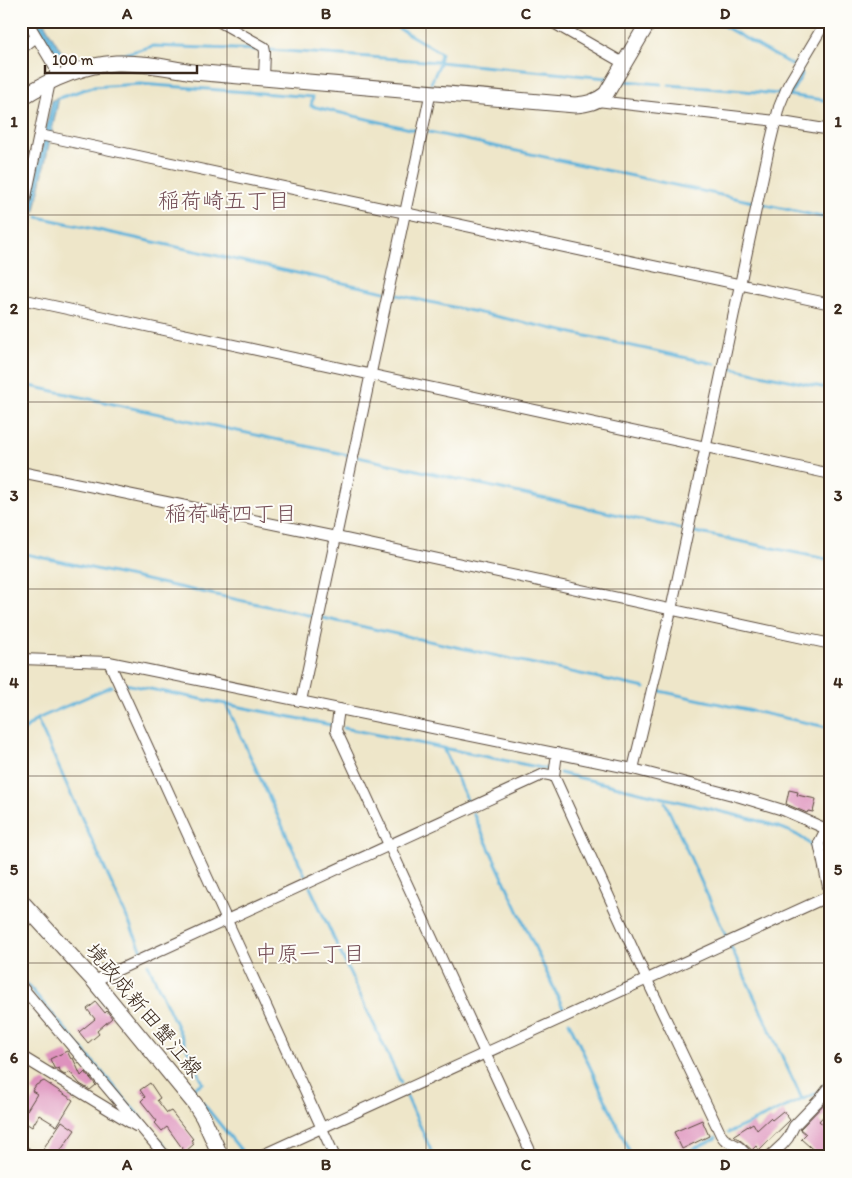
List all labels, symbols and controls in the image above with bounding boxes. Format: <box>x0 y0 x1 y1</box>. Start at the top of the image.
text: A <box>121 4 133 23</box>
text: B <box>321 4 332 23</box>
text: C <box>521 4 532 23</box>
text: D <box>720 4 731 23</box>
scale bar <box>45 42 198 74</box>
text: 100 m <box>52 51 94 69</box>
text: 1 <box>10 112 18 131</box>
text: 1 <box>834 112 842 131</box>
district label: 稲荷崎五丁目 <box>158 187 290 214</box>
text: 2 <box>10 299 19 318</box>
text: 2 <box>834 299 843 318</box>
text: 3 <box>10 486 19 505</box>
text: 3 <box>834 486 843 505</box>
district label: 稲荷崎四丁目 <box>165 500 297 527</box>
text: 4 <box>9 673 19 692</box>
text: 4 <box>833 673 843 692</box>
text: 5 <box>10 860 19 879</box>
text: 5 <box>834 860 843 879</box>
street label: 境政成新田蟹江線 <box>81 937 208 1082</box>
district label: 中原一丁目 <box>255 940 365 967</box>
text: 6 <box>10 1048 19 1067</box>
text: 6 <box>834 1048 843 1067</box>
text: A <box>121 1155 133 1174</box>
text: B <box>321 1155 332 1174</box>
text: C <box>521 1155 532 1174</box>
text: D <box>720 1155 731 1174</box>

